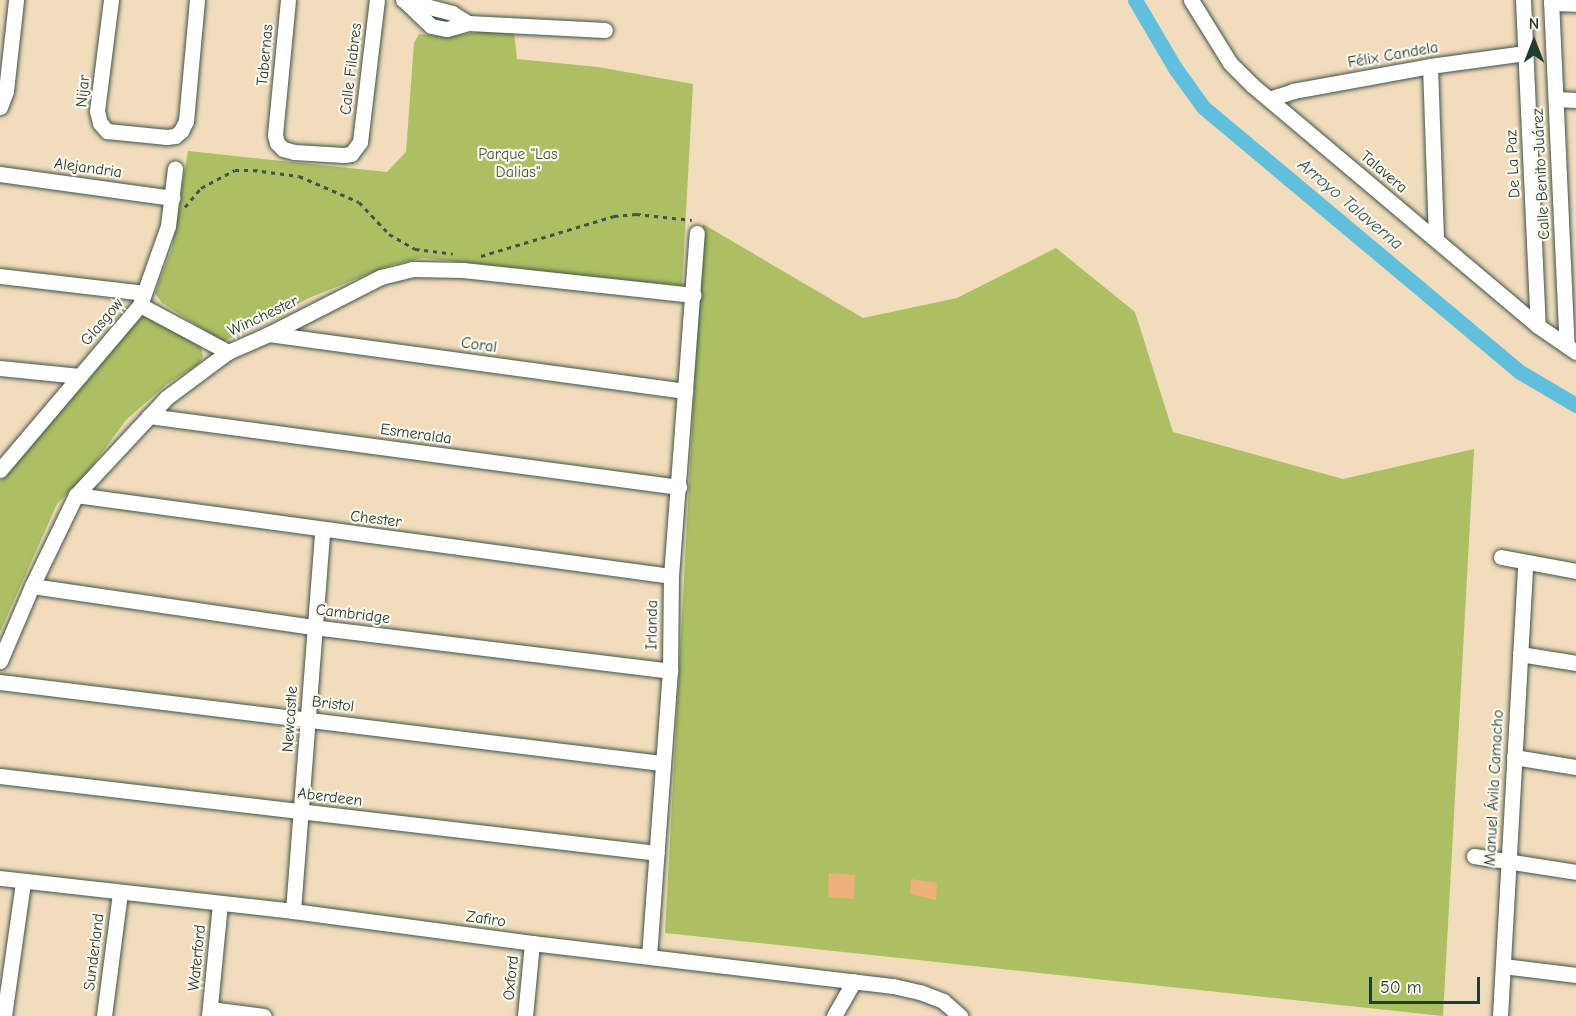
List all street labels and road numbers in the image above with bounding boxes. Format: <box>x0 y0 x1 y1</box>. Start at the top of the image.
street label: Calle Filabres <box>336 22 366 116</box>
street label: Tabernas <box>253 23 277 87</box>
street label: Félix Candela <box>1346 38 1440 72</box>
street label: Nijar <box>72 74 94 108</box>
street label: Calle Benito Juárez <box>1528 108 1554 240</box>
street label: De La Paz <box>1502 129 1524 199</box>
street label: Talavera <box>1357 147 1411 197</box>
street label: Alejandria <box>53 154 123 182</box>
street label: Winchester <box>225 291 301 341</box>
street label: Glasgow <box>77 294 127 350</box>
street label: Coral <box>460 333 498 357</box>
street label: Esmeralda <box>379 419 453 449</box>
street label: Chester <box>349 506 403 532</box>
street label: Cambridge <box>315 600 391 628</box>
street label: Irlanda <box>642 600 662 650</box>
street label: Newcastle <box>278 685 302 753</box>
street label: Bristol <box>311 692 355 716</box>
street label: Manuel Ávila Camacho <box>1480 709 1508 867</box>
street label: Aberdeen <box>297 784 363 810</box>
street label: Zafiro <box>465 907 507 931</box>
street label: Sunderland <box>80 912 108 992</box>
street label: Waterford <box>184 924 210 992</box>
street label: Oxford <box>499 955 523 1001</box>

